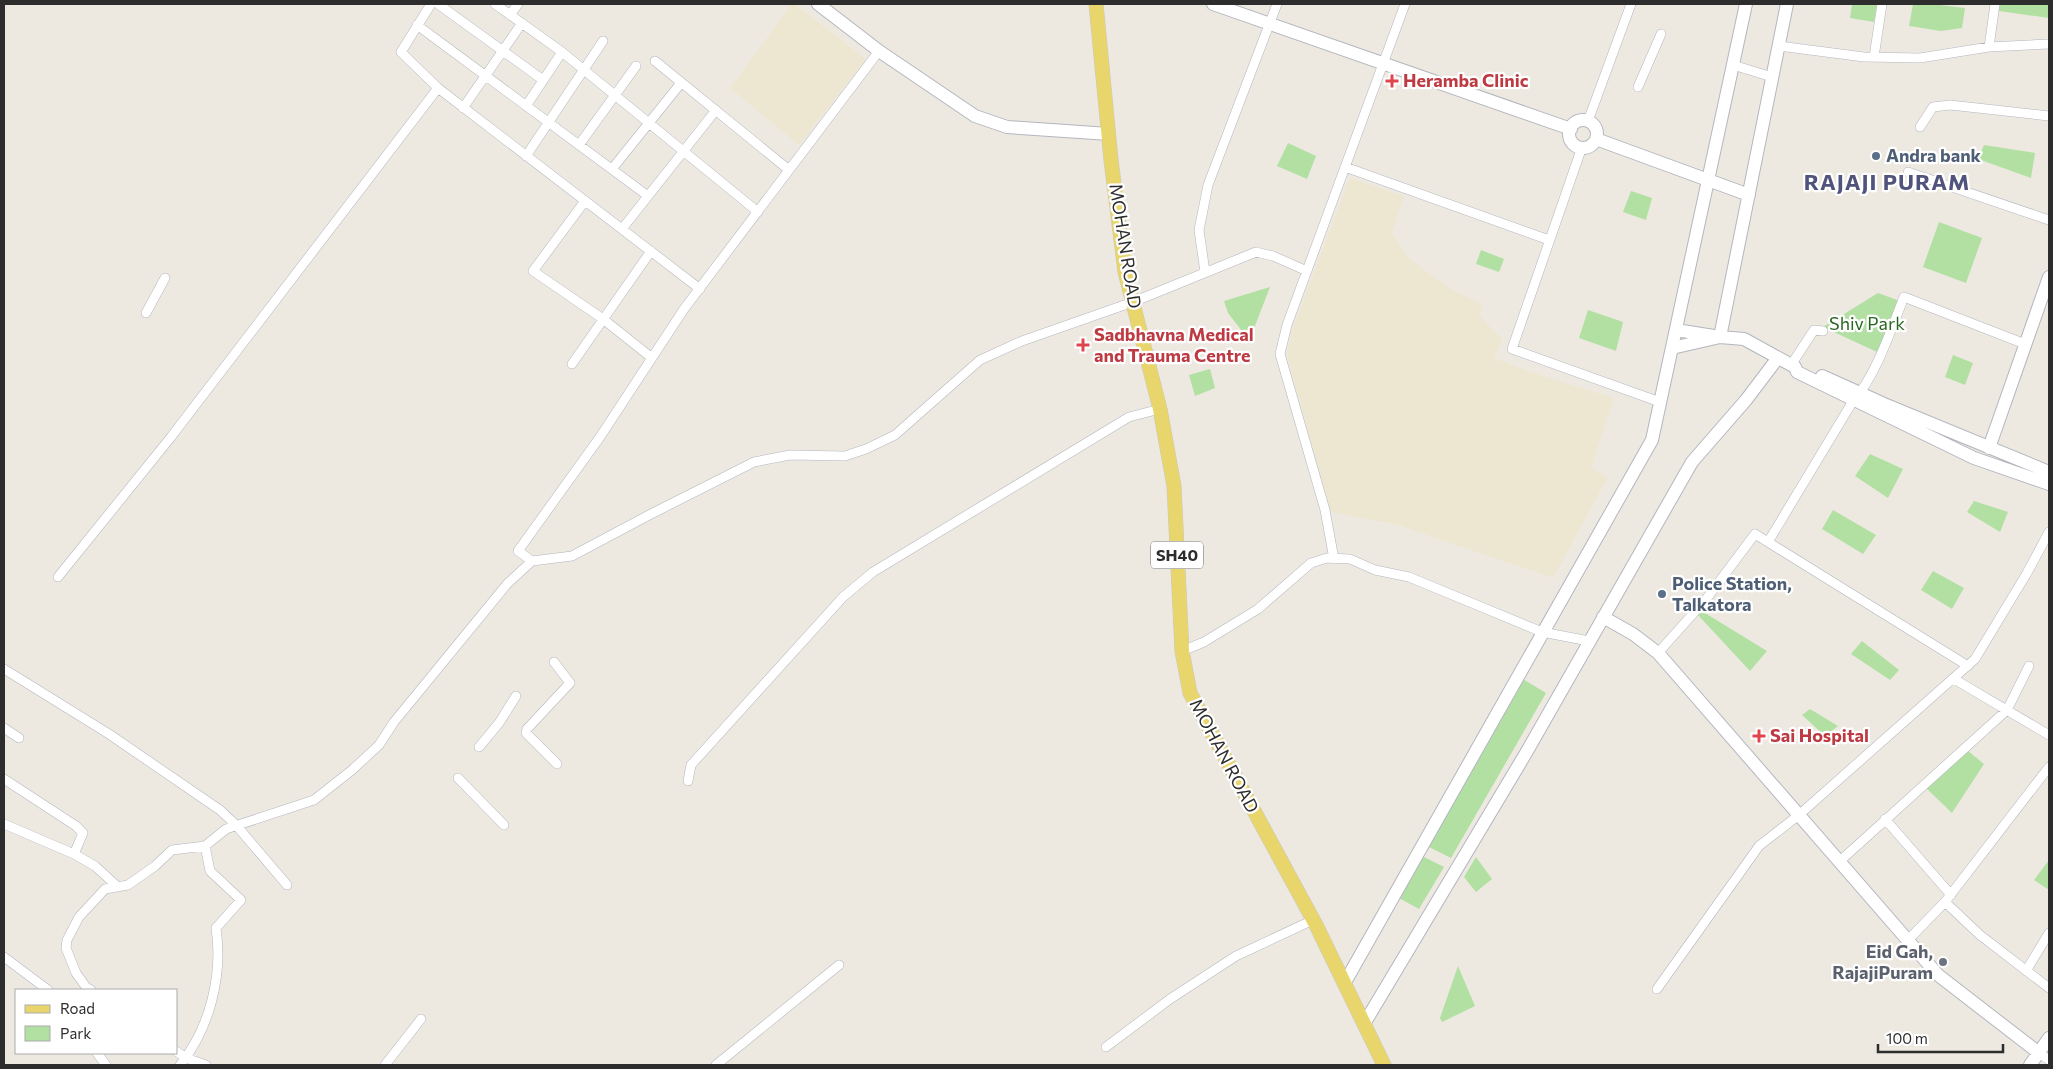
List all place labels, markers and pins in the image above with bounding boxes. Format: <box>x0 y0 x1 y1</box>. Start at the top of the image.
place label: Heramba Clinic <box>1403 69 1529 91</box>
marker: Heramba Clinic <box>1385 74 1399 88</box>
place label: Andra bank <box>1886 144 1982 166</box>
marker: Andra bank <box>1870 150 1882 162</box>
place label: Sadbhavna Medical and Trauma Centre <box>1094 323 1254 366</box>
marker: Sadbhavna Medical and Trauma Centre <box>1076 338 1090 352</box>
place label: Police Station, Talkatora <box>1672 572 1792 615</box>
marker: Police Station, Talkatora <box>1656 588 1668 600</box>
place label: Sai Hospital <box>1770 724 1869 746</box>
marker: Sai Hospital <box>1752 729 1766 743</box>
place label: Eid Gah, RajajiPuram <box>1832 940 1933 983</box>
marker: Eid Gah, RajajiPuram <box>1937 956 1949 968</box>

